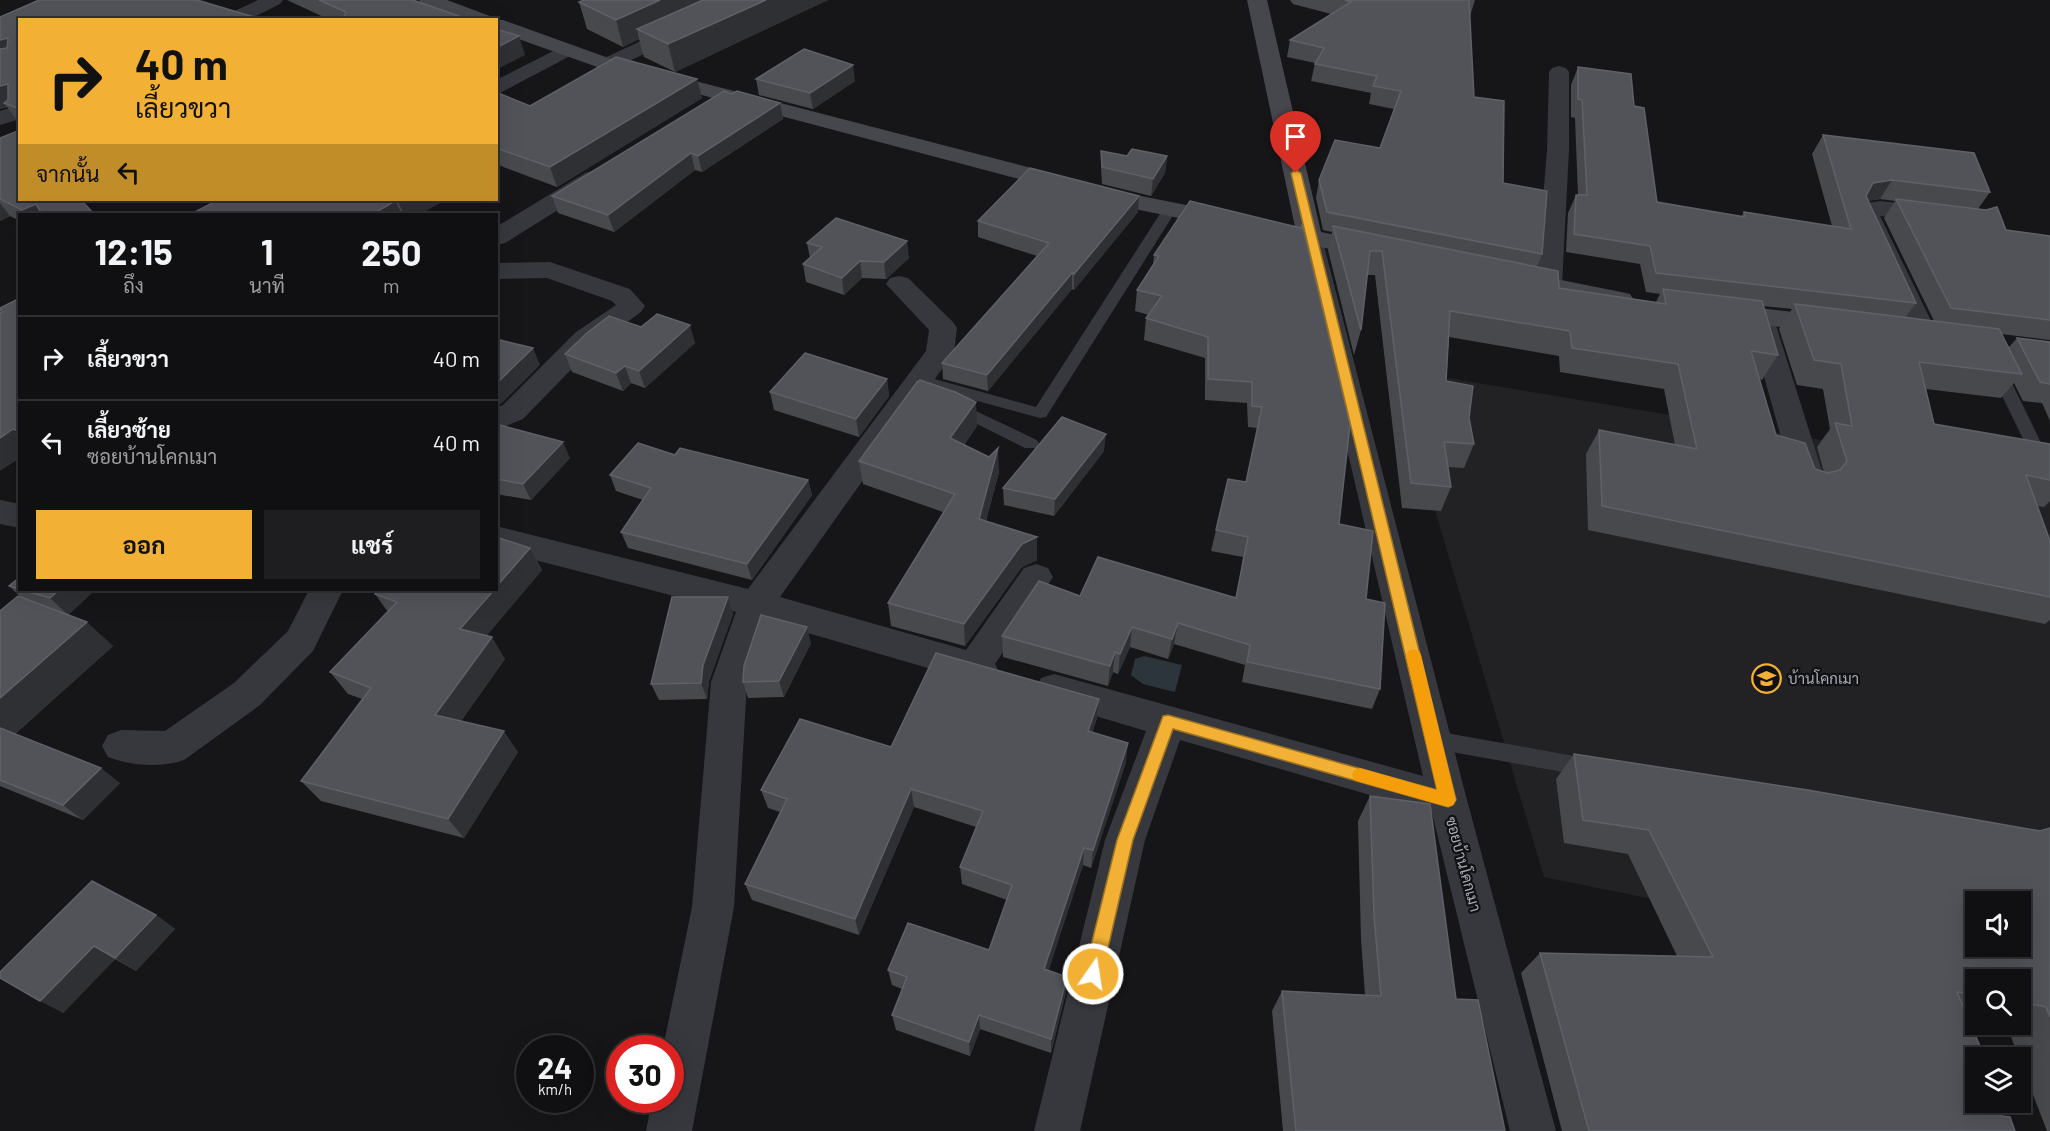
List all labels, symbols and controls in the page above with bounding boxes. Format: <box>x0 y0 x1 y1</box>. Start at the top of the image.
text: 40 m <box>135 38 228 88</box>
icon: right <box>36 42 114 120</box>
text: เลี้ยวขวา <box>135 91 231 123</box>
pin <box>1270 111 1321 173</box>
icon: arrive <box>1279 120 1312 153</box>
icon: left <box>112 156 145 189</box>
text: จากนั้น <box>36 160 100 186</box>
text: 12:15 <box>95 229 173 272</box>
text: 1 <box>261 229 273 272</box>
text: 250 <box>361 230 421 273</box>
text: ถึง <box>123 273 144 297</box>
text: นาที <box>249 273 285 297</box>
text: m <box>383 273 400 297</box>
icon: right <box>36 342 69 375</box>
text: เลี้ยวขวา <box>87 345 169 371</box>
text: 40 m <box>433 345 480 371</box>
text: เลี้ยวซ้าย <box>87 416 171 442</box>
icon: left <box>36 426 69 459</box>
text: 40 m <box>433 429 480 455</box>
text: ซอยบ้านโคกเมา <box>87 444 217 468</box>
button: ออก <box>36 510 252 579</box>
button: แชร์ <box>264 510 480 579</box>
school or university icon: บ้านโคกเมา <box>1751 662 1783 694</box>
place label: บ้านโคกเมา <box>1788 669 1859 687</box>
street label: ซอยบ้านโคกเมา <box>1443 815 1485 913</box>
map controls <box>1965 891 2031 1113</box>
button: sound <box>1965 891 2031 957</box>
position arrow <box>1061 942 1125 1006</box>
button: search <box>1965 969 2031 1035</box>
speed limit sign: 30 <box>606 1035 684 1113</box>
button: layers <box>1965 1047 2031 1113</box>
text: 24 <box>538 1049 572 1085</box>
text: km/h <box>538 1080 572 1098</box>

